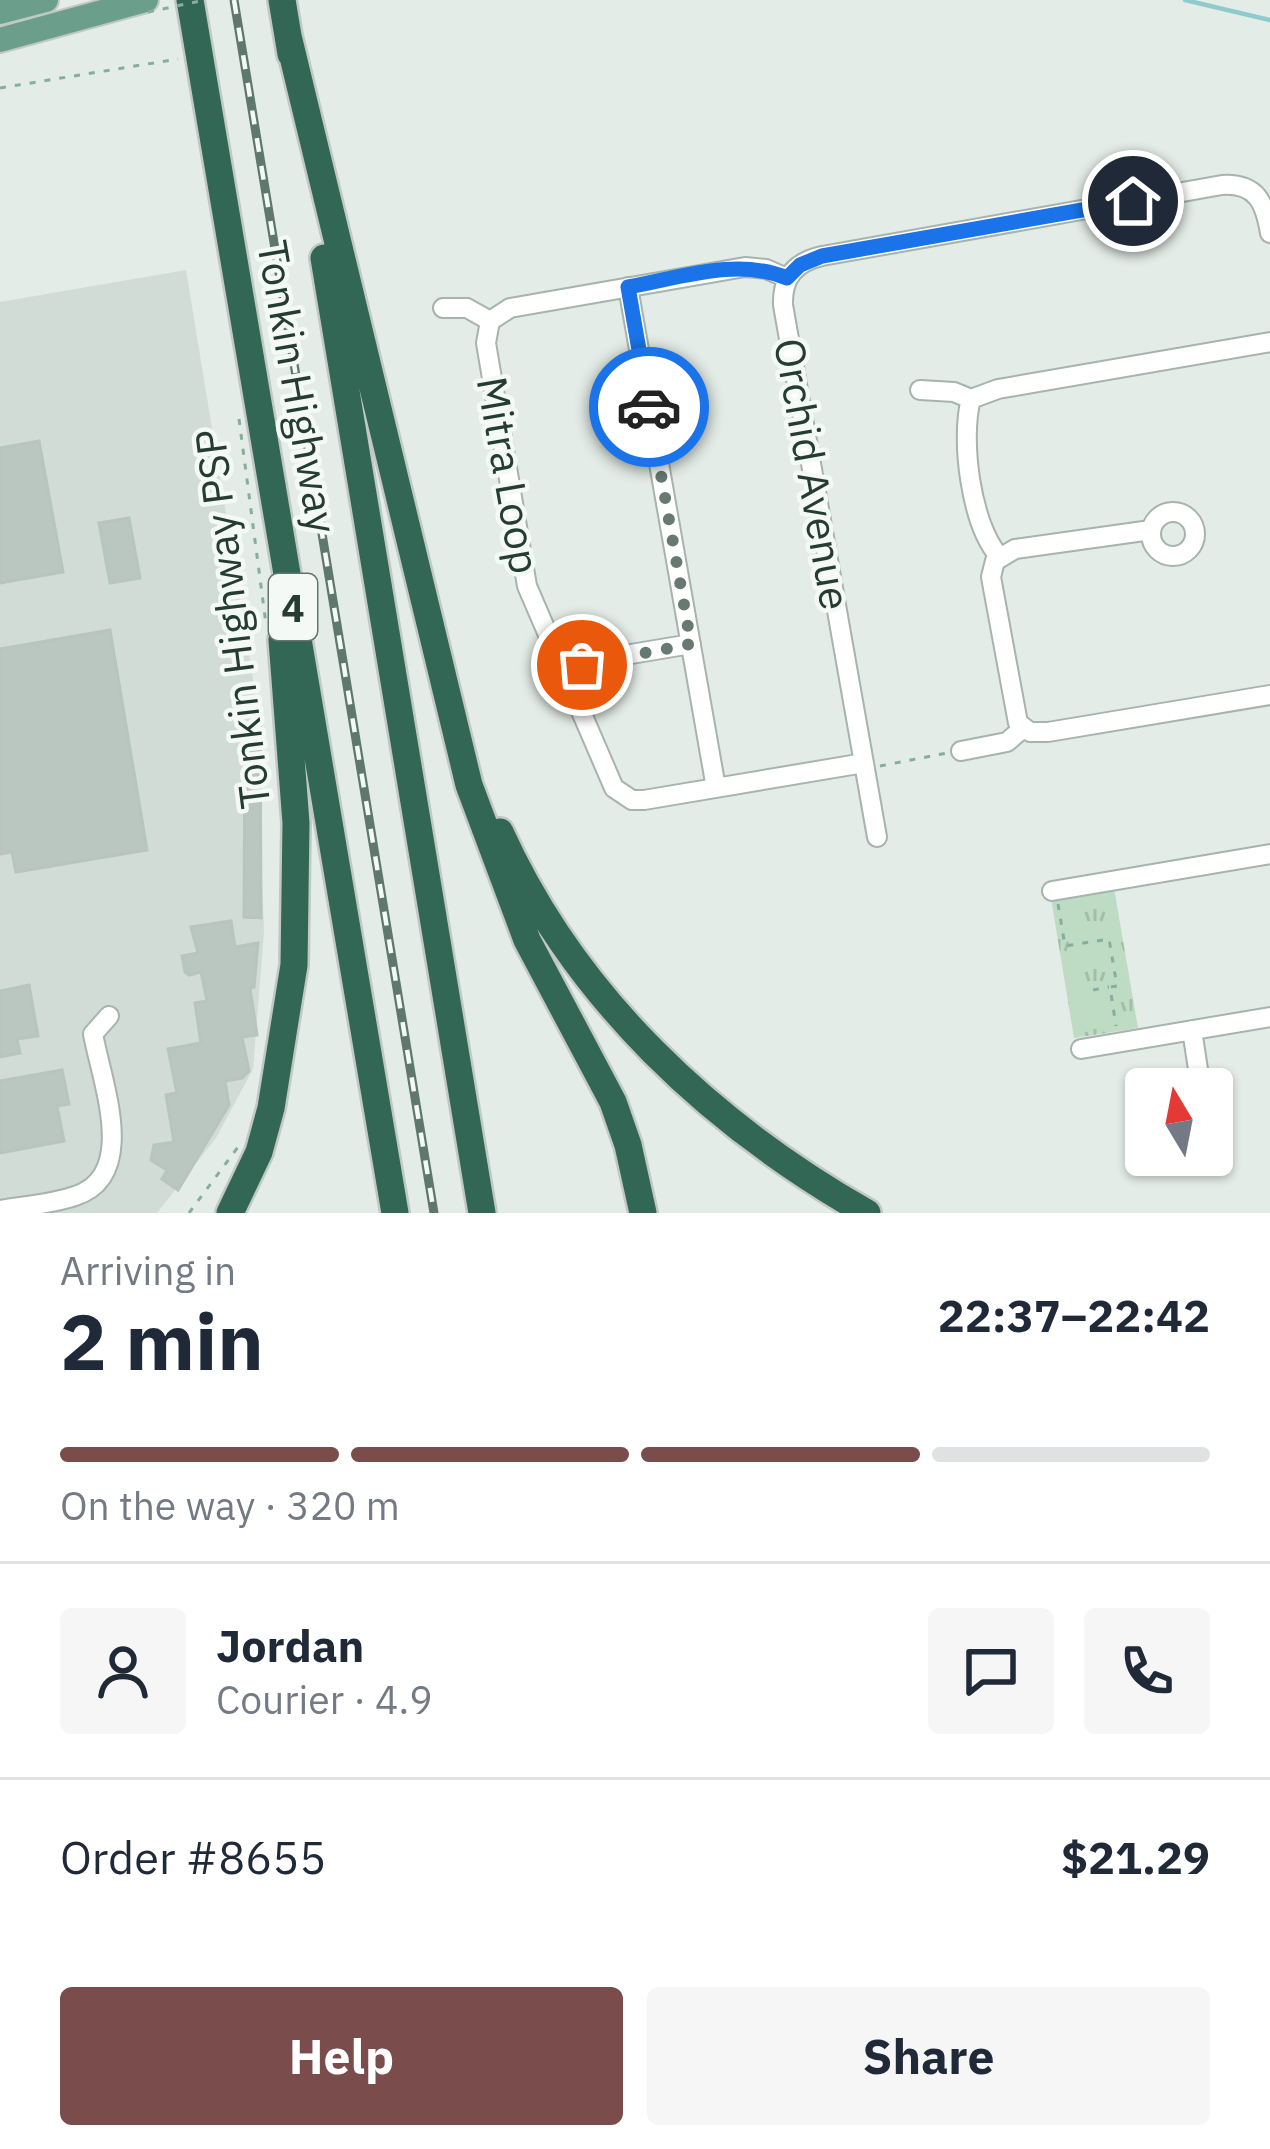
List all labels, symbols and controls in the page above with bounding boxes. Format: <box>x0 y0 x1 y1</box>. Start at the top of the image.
pin <box>1082 150 1184 252</box>
icon: home <box>1100 168 1166 234</box>
street label: Tonkin Highway <box>245 236 351 538</box>
street label: Orchid Avenue <box>762 334 864 614</box>
courier <box>589 347 709 467</box>
street label: Mitra Loop <box>465 372 553 578</box>
icon: car <box>616 374 682 440</box>
street label: Tonkin Highway PSP <box>181 426 283 812</box>
road number: 4 <box>269 574 317 640</box>
pin <box>531 614 633 716</box>
icon: bag <box>549 632 615 698</box>
north arrow <box>1125 1068 1233 1176</box>
map controls <box>1125 1068 1233 1176</box>
text: Arriving in <box>60 1245 236 1296</box>
text: 22:37–22:42 <box>938 1286 1210 1344</box>
text: 2 min <box>60 1290 264 1391</box>
text: On the way · 320 m <box>60 1480 400 1531</box>
button: person <box>60 1608 186 1734</box>
button: chat <box>928 1608 1054 1734</box>
button: phone <box>1084 1608 1210 1734</box>
text: Jordan <box>216 1616 364 1674</box>
text: Courier · 4.9 <box>216 1674 433 1725</box>
text: Order #8655 <box>60 1828 326 1886</box>
text: $21.29 <box>1061 1828 1210 1886</box>
button: Help <box>60 1987 623 2125</box>
button: Share <box>647 1987 1210 2125</box>

